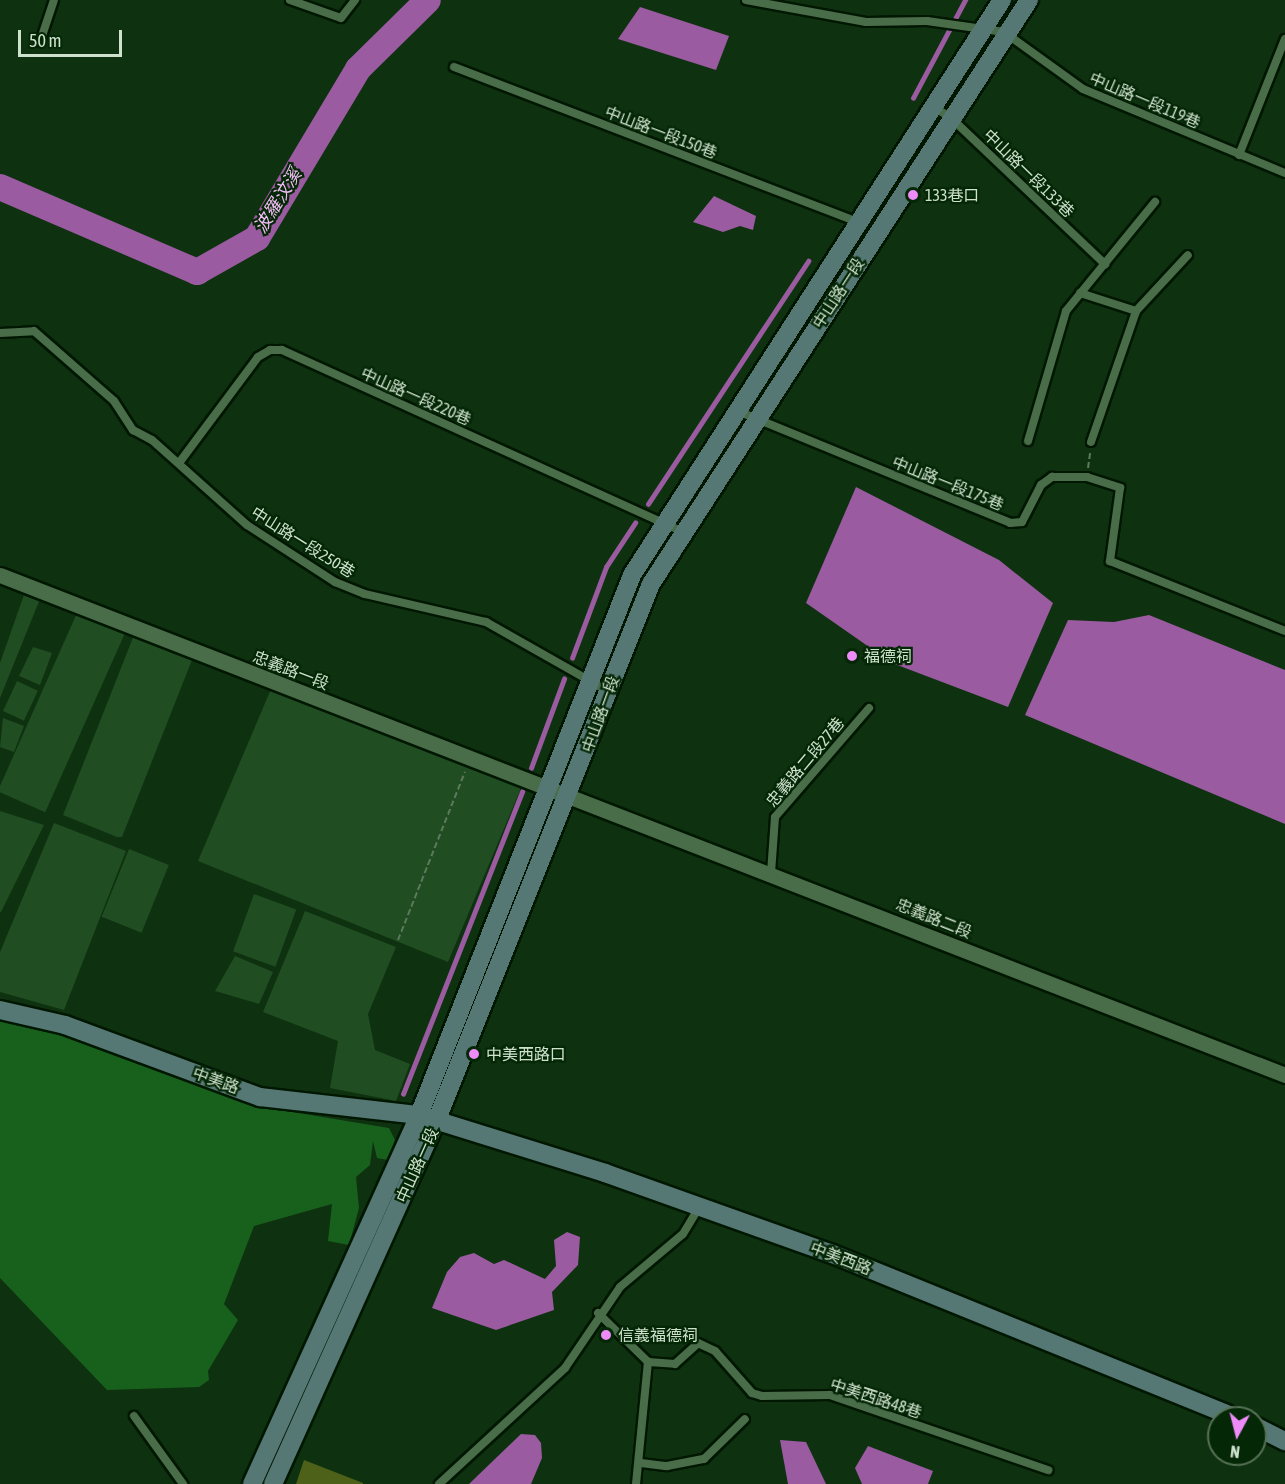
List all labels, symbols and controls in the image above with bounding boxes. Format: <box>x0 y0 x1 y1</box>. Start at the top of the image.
scale bar <box>21 18 124 56</box>
text: 50 m <box>29 30 61 51</box>
street label: 中山路一段119巷 <box>1087 68 1203 132</box>
street label: 中山路一段150巷 <box>602 102 720 162</box>
street label: 中山路一段133巷 <box>980 125 1078 221</box>
water label: 波羅汶溪 <box>250 165 306 237</box>
place label: 133巷口 <box>925 185 980 205</box>
marker: 133巷口 <box>906 188 920 202</box>
street label: 中山路一段 <box>808 254 868 332</box>
street label: 中山路一段220巷 <box>358 363 474 429</box>
street label: 中山路一段175巷 <box>889 452 1007 514</box>
street label: 中山路一段250巷 <box>248 502 358 582</box>
place label: 福德祠 <box>864 646 912 666</box>
street label: 忠義路一段 <box>250 647 332 693</box>
marker: 福德祠 <box>845 649 859 663</box>
street label: 中山路一段 <box>577 673 623 755</box>
street label: 忠義路二段27巷 <box>762 713 848 811</box>
street label: 忠義路二段 <box>893 894 975 942</box>
place label: 中美西路口 <box>486 1044 566 1064</box>
marker: 中美西路口 <box>467 1047 481 1061</box>
street label: 中美路 <box>190 1063 242 1097</box>
street label: 中山路一段 <box>392 1125 442 1205</box>
street label: 中美西路 <box>808 1238 874 1278</box>
place label: 信義福德祠 <box>618 1325 698 1345</box>
marker: 信義福德祠 <box>599 1328 613 1342</box>
street label: 中美西路48巷 <box>828 1374 924 1422</box>
north arrow <box>1207 1406 1267 1466</box>
text: N <box>1229 1442 1241 1461</box>

